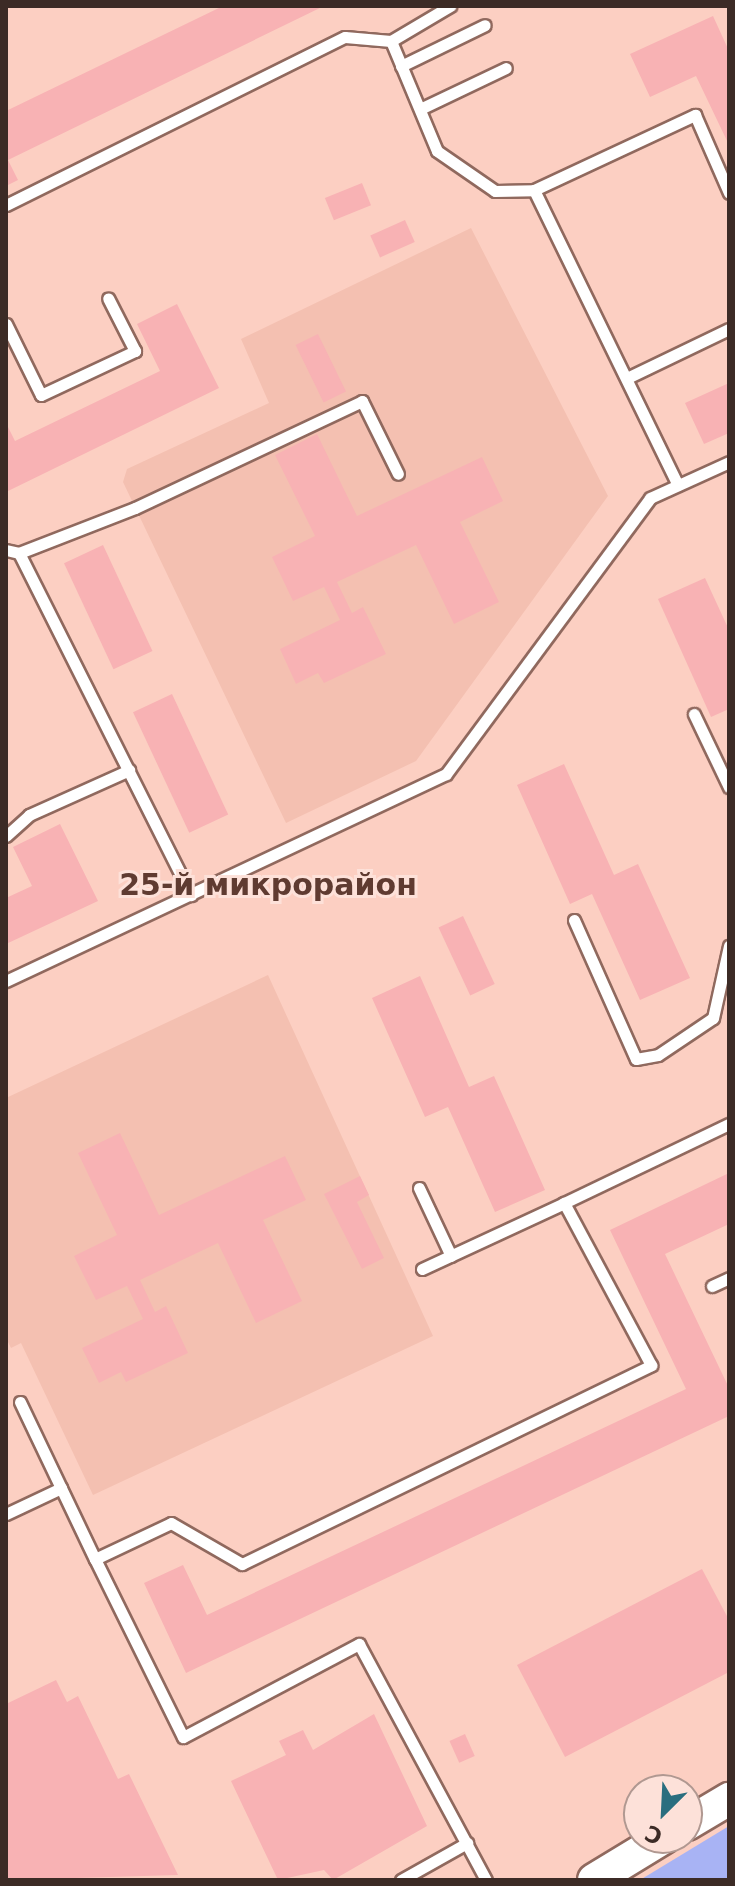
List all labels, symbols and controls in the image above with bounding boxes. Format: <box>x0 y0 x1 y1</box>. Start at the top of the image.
district label: 25-й микрорайон <box>119 867 417 903</box>
north arrow <box>623 1774 703 1854</box>
text: С <box>641 1820 666 1849</box>

